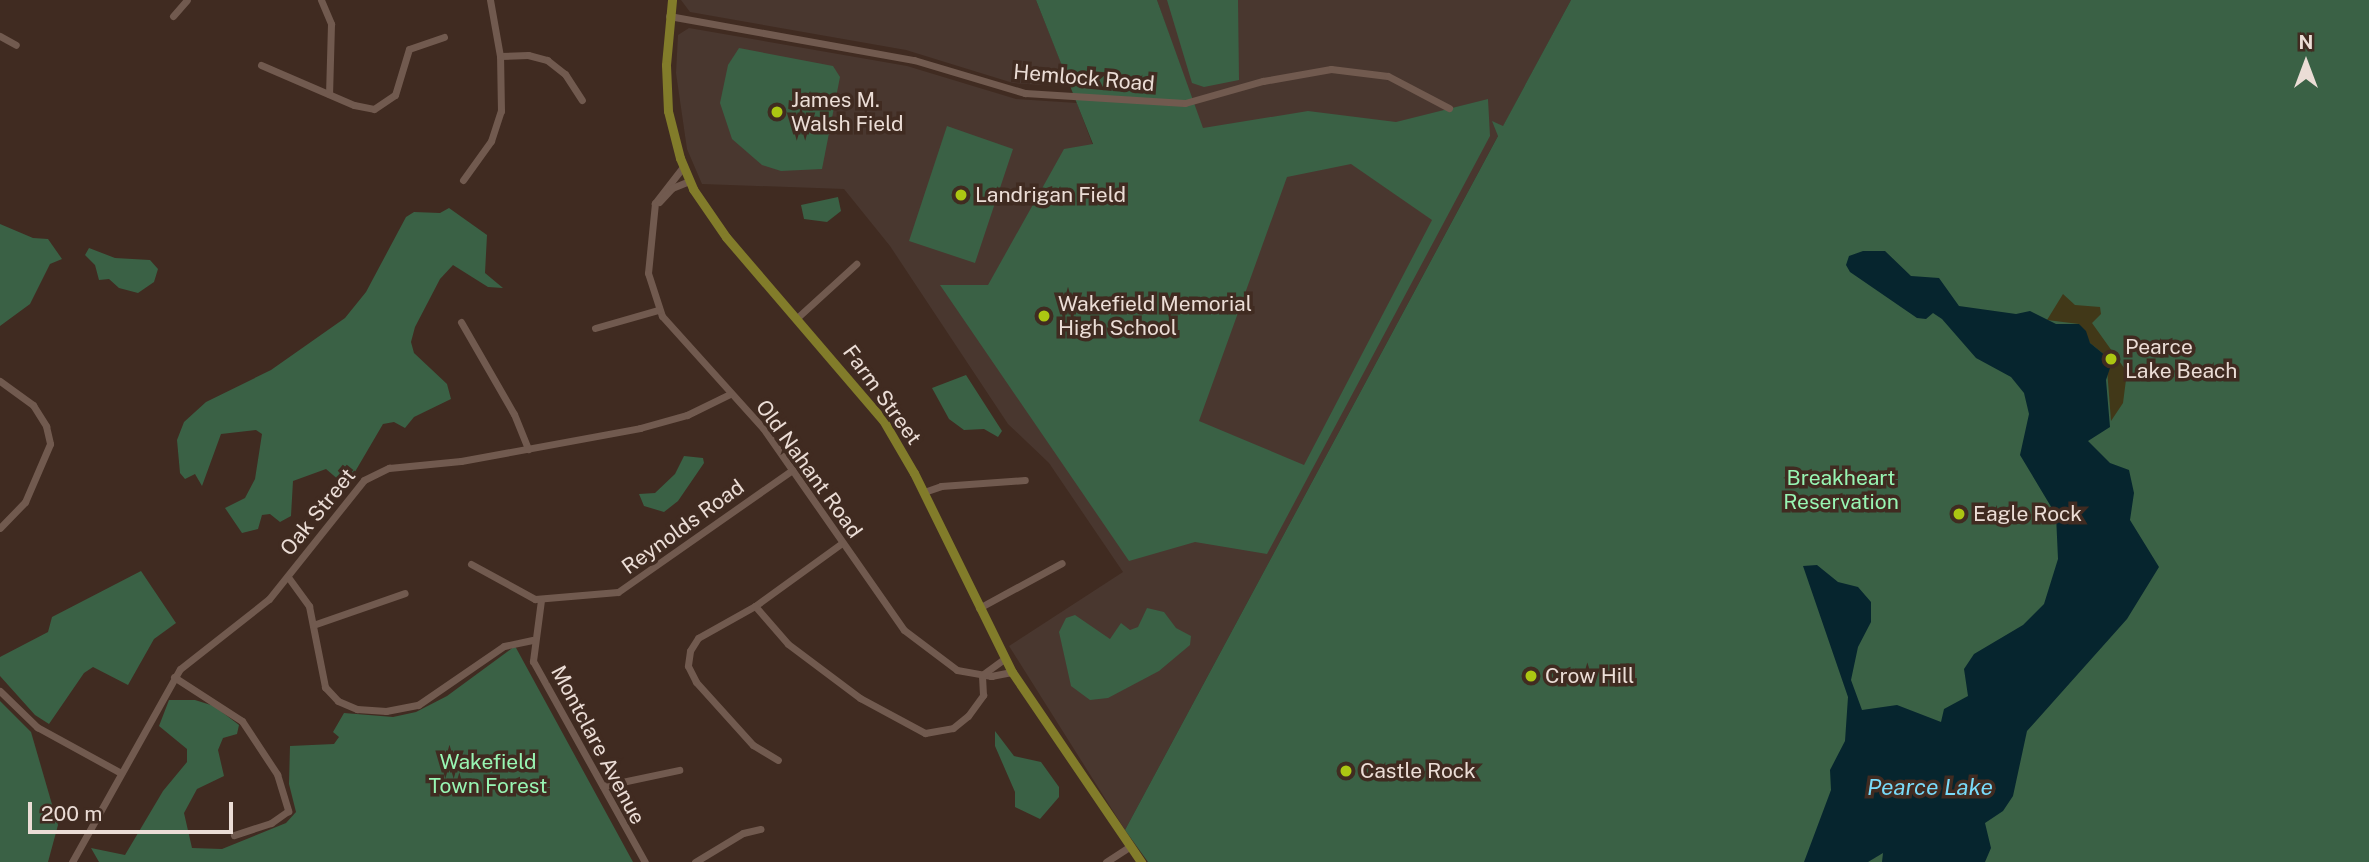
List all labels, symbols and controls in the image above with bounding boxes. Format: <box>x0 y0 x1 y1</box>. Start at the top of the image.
north arrow <box>2271 28 2341 98</box>
text: N <box>2299 31 2313 53</box>
street label: Hemlock Road <box>1012 59 1156 97</box>
place label: James M. Walsh Field <box>791 87 904 137</box>
marker: James M. Walsh Field <box>769 104 785 120</box>
place label: Landrigan Field <box>975 182 1126 208</box>
marker: Landrigan Field <box>953 187 969 203</box>
place label: Wakefield Memorial High School <box>1058 291 1252 341</box>
marker: Wakefield Memorial High School <box>1036 308 1052 324</box>
place label: Pearce Lake Beach <box>2125 334 2238 384</box>
street label: Farm Street <box>838 340 926 450</box>
marker: Pearce Lake Beach <box>2103 351 2119 367</box>
street label: Old Nahant Road <box>750 395 868 543</box>
street label: Oak Street <box>275 463 361 561</box>
park label: Breakheart Reservation <box>1783 465 1899 515</box>
street label: Reynolds Road <box>617 474 749 580</box>
place label: Eagle Rock <box>1973 501 2082 527</box>
marker: Eagle Rock <box>1951 506 1967 522</box>
street label: Montclare Avenue <box>546 661 650 829</box>
place label: Crow Hill <box>1545 663 1635 689</box>
marker: Crow Hill <box>1523 668 1539 684</box>
park label: Wakefield Town Forest <box>429 749 547 799</box>
place label: Castle Rock <box>1360 758 1476 784</box>
marker: Castle Rock <box>1338 763 1354 779</box>
water label: Pearce Lake <box>1867 773 1993 801</box>
scale bar <box>32 788 236 832</box>
text: 200 m <box>41 801 102 826</box>

